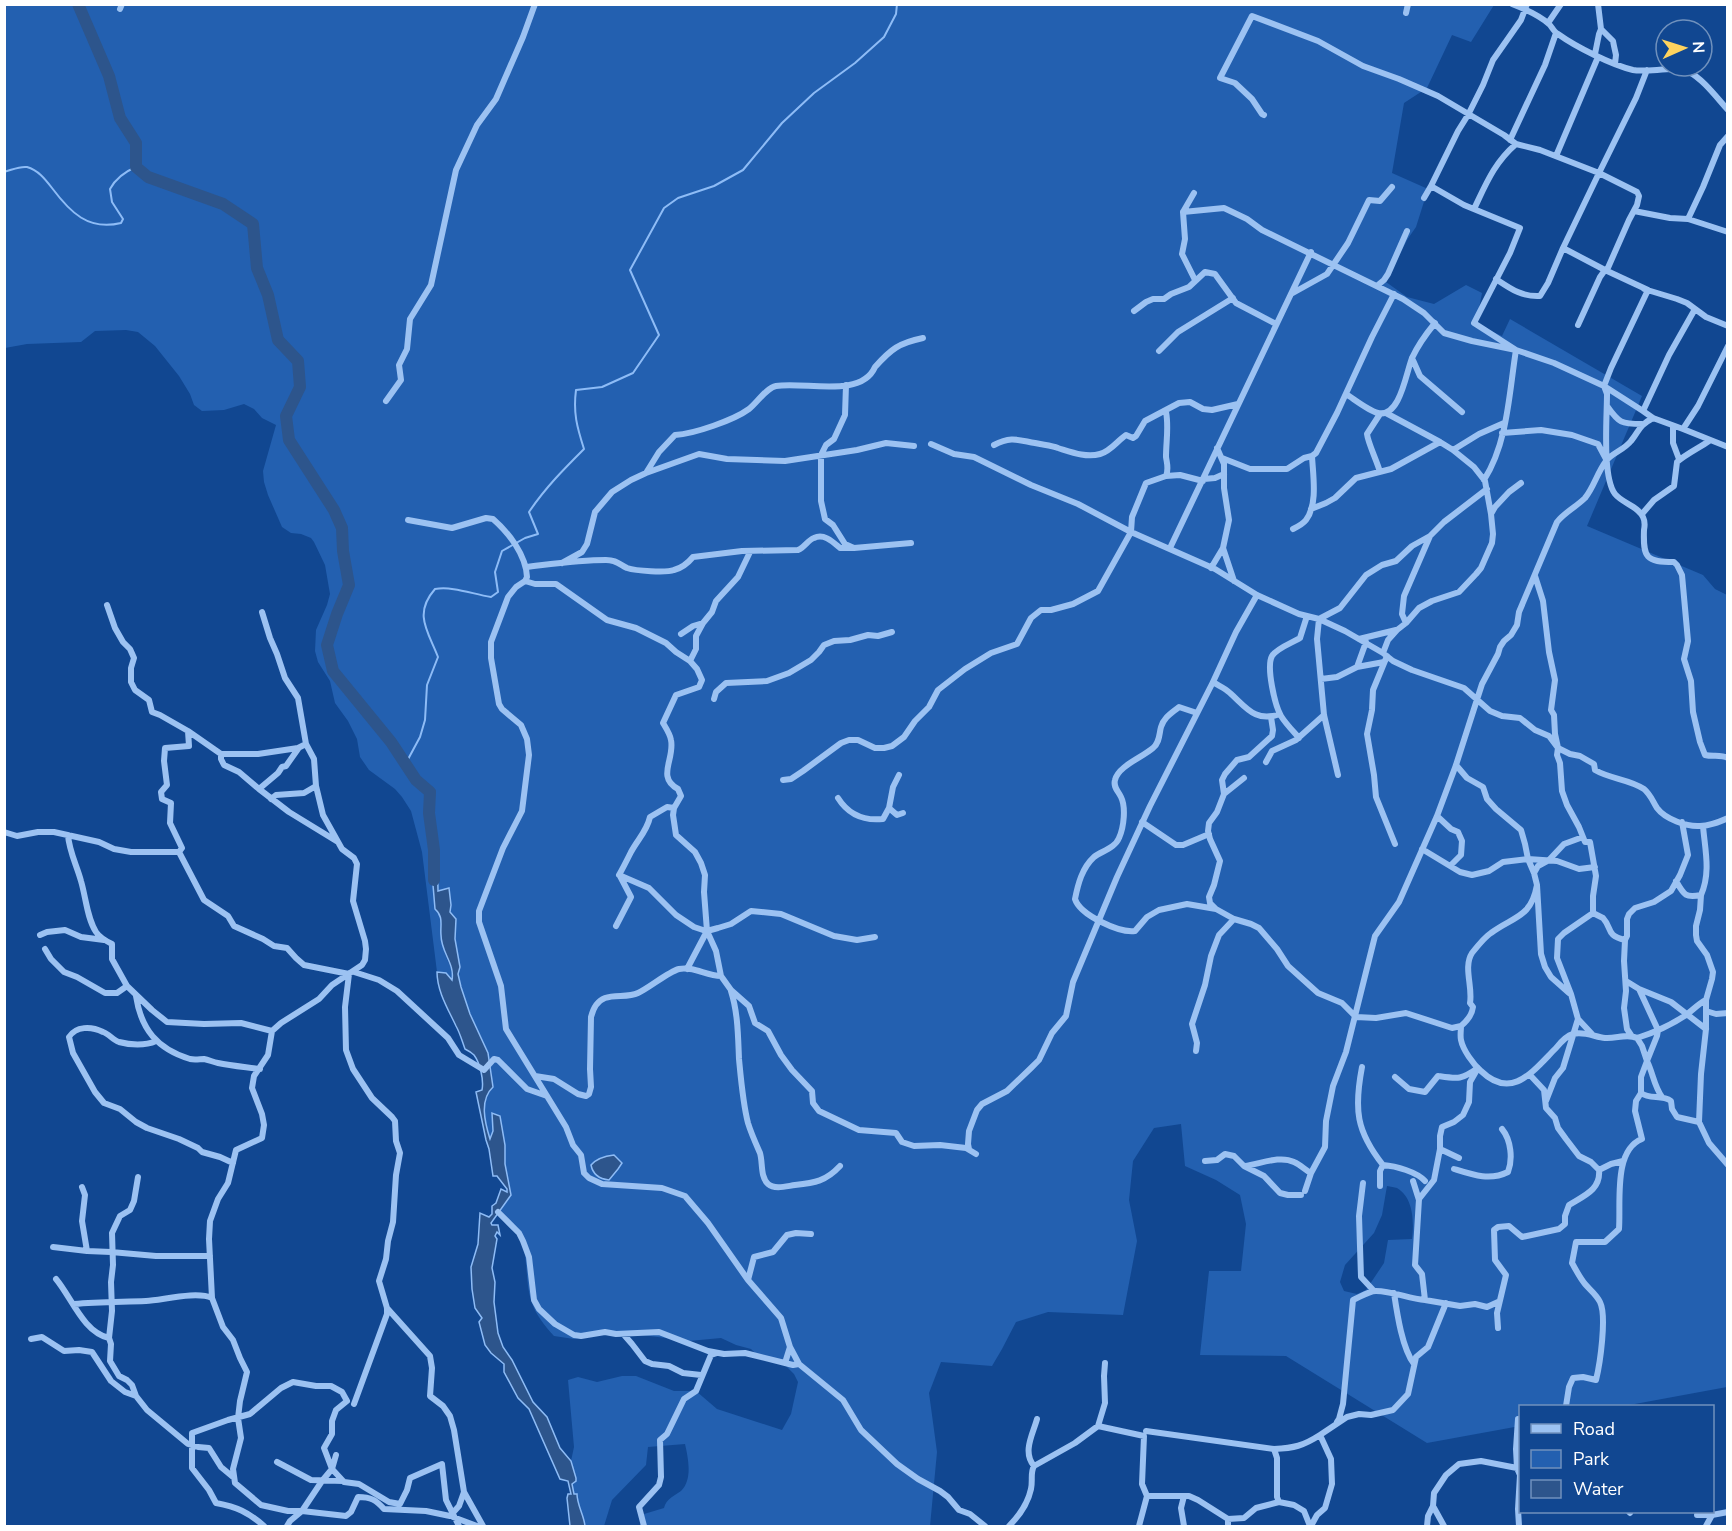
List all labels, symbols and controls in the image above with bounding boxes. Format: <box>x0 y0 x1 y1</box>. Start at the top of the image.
north arrow <box>1654 18 1714 78</box>
text: N <box>1687 41 1709 54</box>
legend <box>1519 1405 1714 1513</box>
text: Road <box>1573 1417 1615 1441</box>
text: Park <box>1573 1447 1610 1471</box>
text: Water <box>1573 1477 1624 1501</box>

